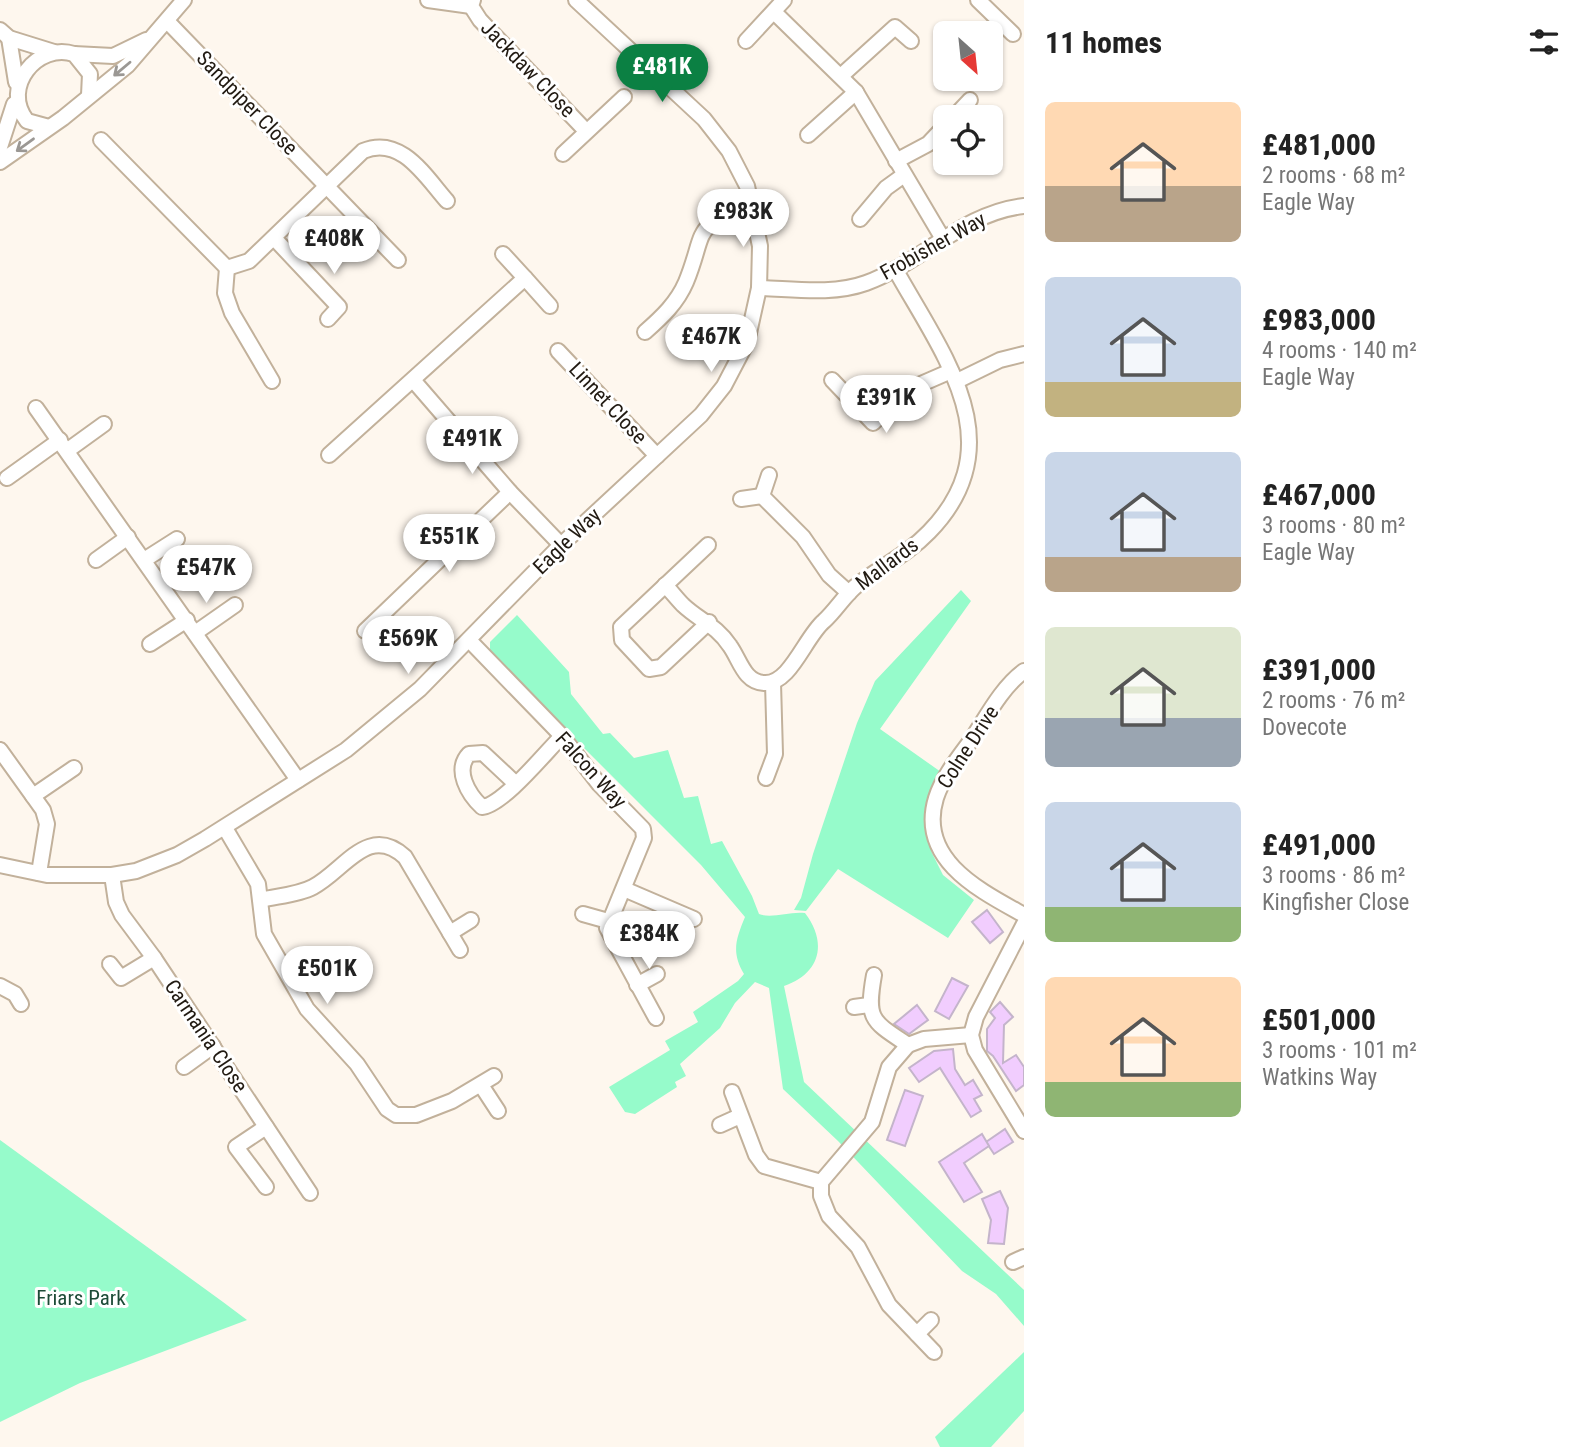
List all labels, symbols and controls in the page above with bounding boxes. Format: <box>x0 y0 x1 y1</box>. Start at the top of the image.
street label: Jackdaw Close <box>476 16 580 122</box>
north arrow <box>933 21 1003 91</box>
map controls <box>933 21 1003 175</box>
icon: filters <box>1525 23 1563 61</box>
text: 11 homes <box>1045 25 1162 60</box>
pin: £481K <box>613 44 711 104</box>
street label: Sandpiper Close <box>192 46 303 160</box>
text: £481K <box>632 53 692 80</box>
one-way arrow <box>113 61 131 77</box>
button: locate <box>933 105 1003 175</box>
text: £481,000 <box>1262 127 1376 162</box>
icon: home <box>1101 130 1185 214</box>
one-way arrow <box>16 138 35 152</box>
text: 2 rooms · 68 m² <box>1262 162 1405 189</box>
text: Eagle Way <box>1262 189 1355 216</box>
pin: £983K <box>694 190 792 249</box>
text: £983K <box>713 198 773 225</box>
street label: Frobisher Way <box>876 207 990 285</box>
pin: £408K <box>285 216 383 276</box>
text: £408K <box>304 225 364 252</box>
text: £983,000 <box>1262 302 1376 337</box>
icon: home <box>1101 305 1185 389</box>
pin: £467K <box>662 314 760 374</box>
text: £467K <box>681 323 741 350</box>
text: 4 rooms · 140 m² <box>1262 337 1417 364</box>
street label: Linnet Close <box>564 357 652 449</box>
text: Eagle Way <box>1262 364 1355 391</box>
pin: £391K <box>837 376 935 435</box>
text: £391K <box>856 384 916 411</box>
pin: £491K <box>423 416 521 476</box>
text: £491K <box>442 425 502 452</box>
text: £467,000 <box>1262 477 1376 512</box>
icon: home <box>1101 480 1185 564</box>
street label: Eagle Way <box>528 503 606 579</box>
text: 3 rooms · 80 m² <box>1262 512 1405 539</box>
pin: £551K <box>400 514 498 574</box>
text: £551K <box>419 523 479 550</box>
street label: Mallards <box>851 533 923 595</box>
text: Eagle Way <box>1262 539 1355 566</box>
pin: £547K <box>157 546 255 605</box>
text: £547K <box>176 554 236 581</box>
pin: £569K <box>359 616 457 676</box>
text: £569K <box>378 625 438 652</box>
text: £391,000 <box>1262 652 1376 687</box>
icon: home <box>1101 655 1185 739</box>
text: 2 rooms · 76 m² <box>1262 687 1405 714</box>
street label: Colne Drive <box>932 701 1004 793</box>
text: Dovecote <box>1262 714 1347 741</box>
street label: Falcon Way <box>551 727 632 813</box>
text: £491,000 <box>1262 827 1376 862</box>
icon: home <box>1101 830 1185 914</box>
text: 3 rooms · 86 m² <box>1262 862 1405 889</box>
text: Kingfisher Close <box>1262 889 1409 916</box>
pin: £384K <box>600 912 698 971</box>
text: £384K <box>619 920 679 947</box>
pin: £501K <box>278 946 376 1006</box>
text: £501K <box>297 955 357 982</box>
street label: Carmania Close <box>159 975 253 1097</box>
text: £501,000 <box>1262 1002 1376 1037</box>
icon: home <box>1101 1005 1185 1089</box>
text: 3 rooms · 101 m² <box>1262 1037 1417 1064</box>
text: Watkins Way <box>1262 1064 1377 1091</box>
park label: Friars Park <box>36 1286 126 1310</box>

